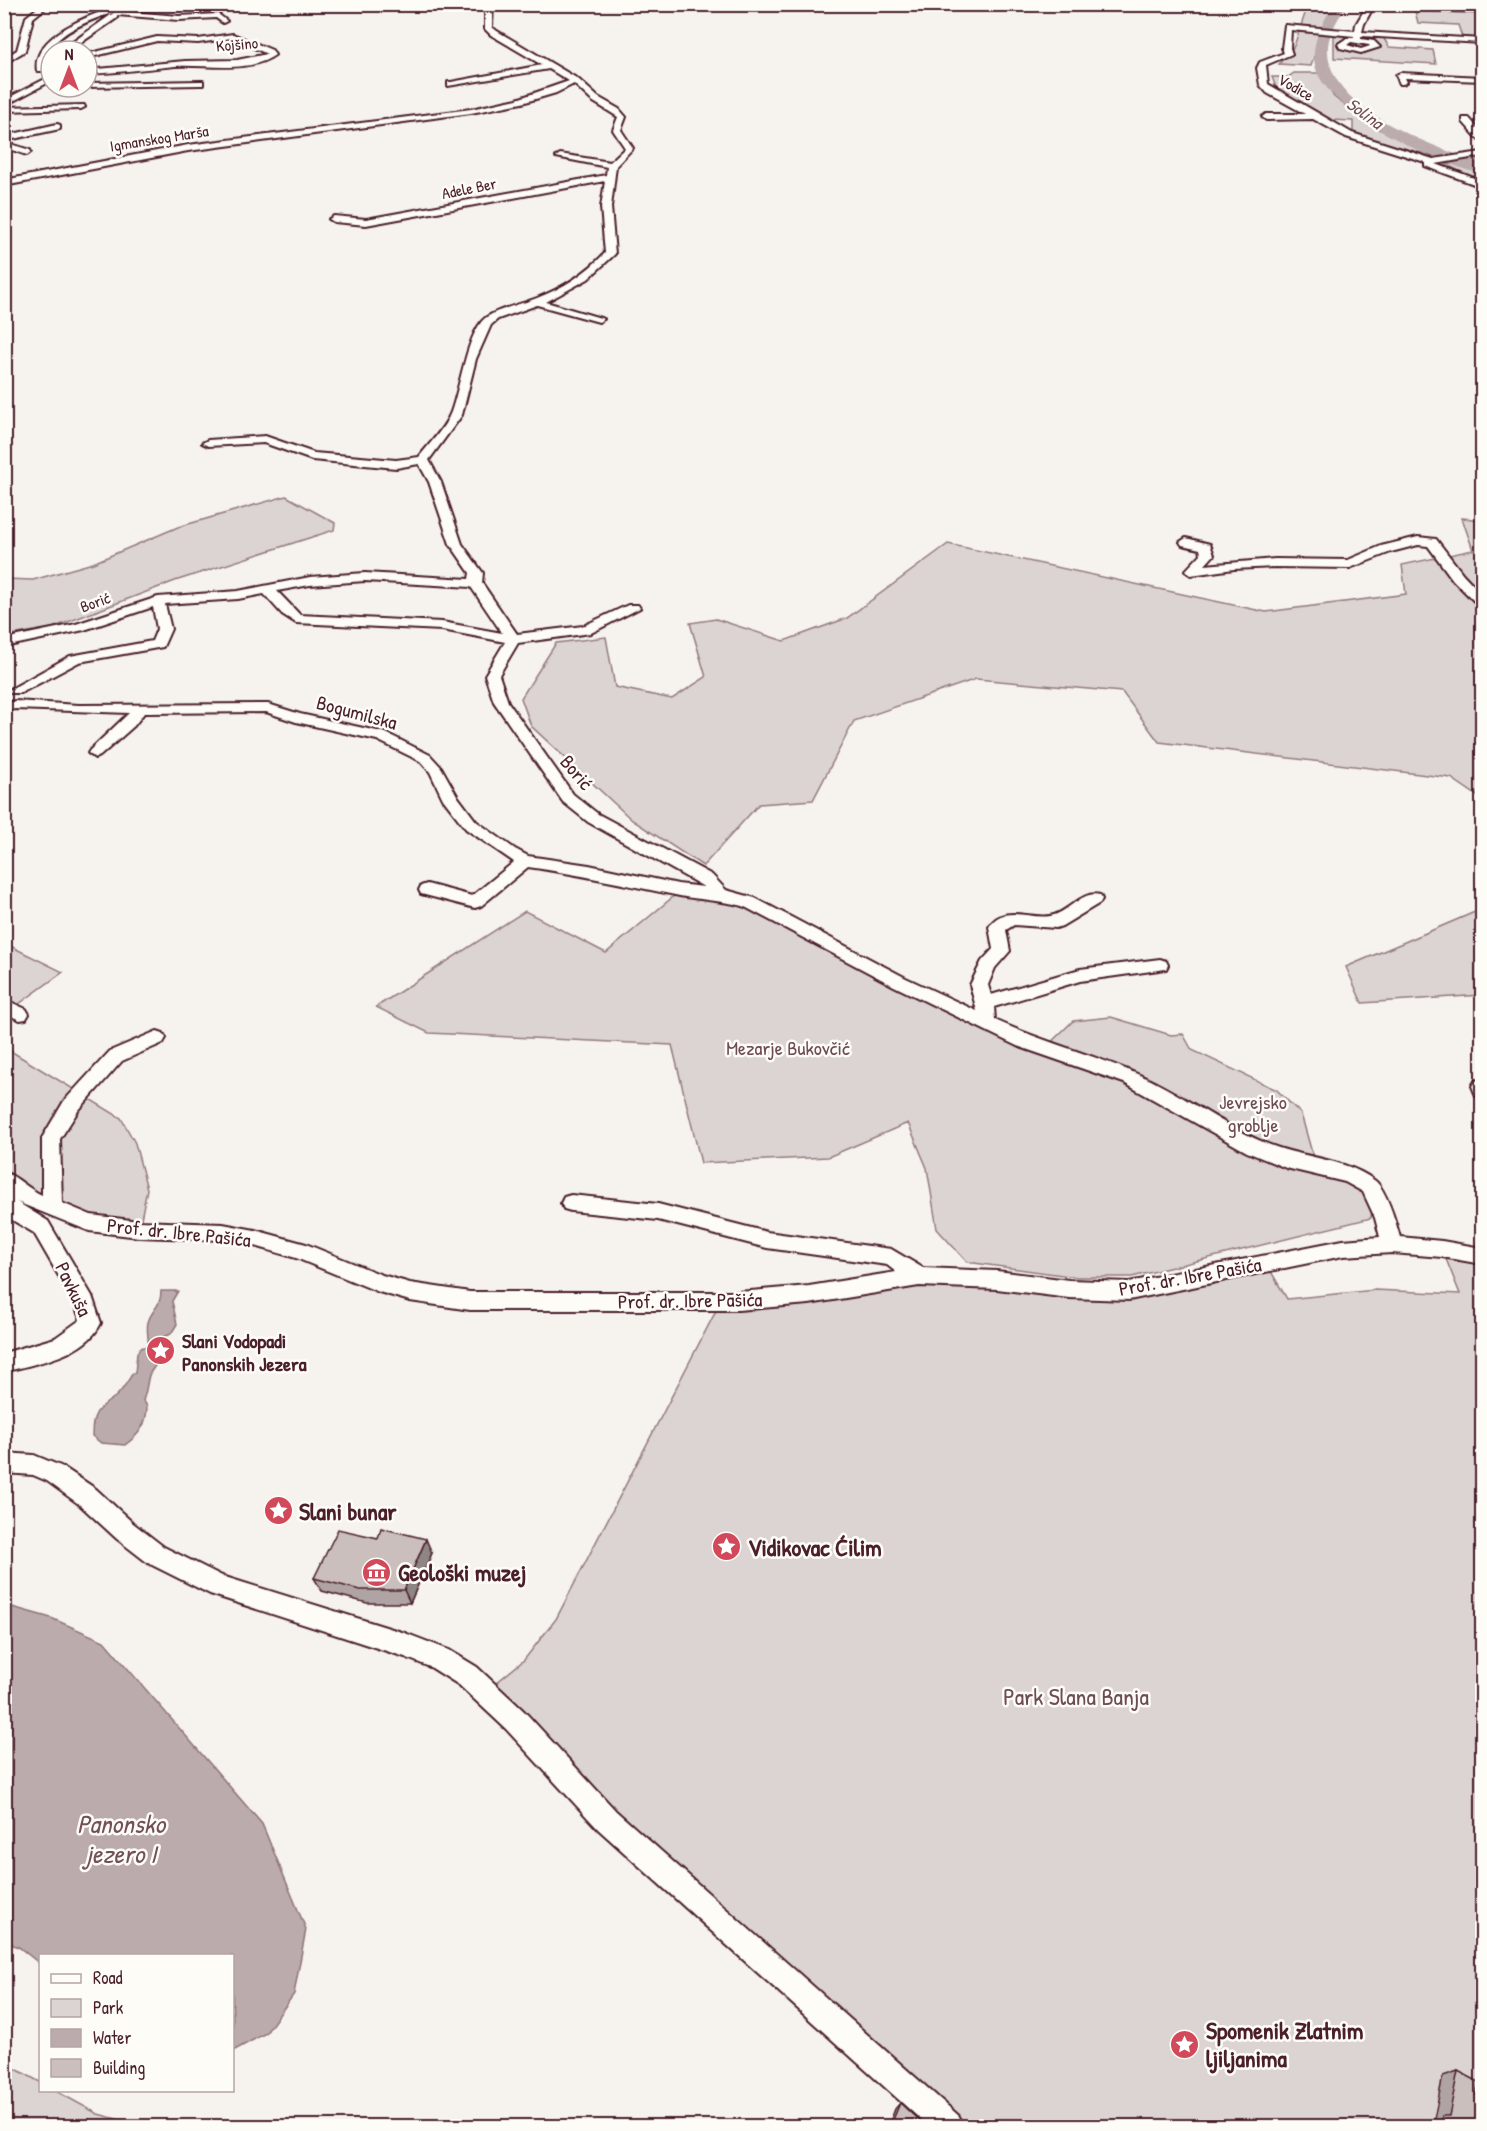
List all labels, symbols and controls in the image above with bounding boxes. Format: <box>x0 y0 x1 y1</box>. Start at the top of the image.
street label: Kojšino <box>215 31 259 57</box>
north arrow <box>39 39 99 99</box>
text: N <box>65 43 74 65</box>
street label: Vodice <box>1274 68 1318 106</box>
water label: Solina <box>1342 91 1390 136</box>
street label: Igmanskog Marša <box>108 119 210 157</box>
street label: Adele Ber <box>440 172 498 204</box>
street label: Borić <box>77 586 114 618</box>
street label: Bogumilska <box>314 688 400 736</box>
street label: Borić <box>554 749 600 795</box>
park label: Mezarje Bukovčić <box>726 1034 850 1061</box>
park label: Jevrejsko groblje <box>1219 1088 1287 1138</box>
street label: Prof. dr. Ibre Pašića <box>106 1211 252 1253</box>
street label: Prof. dr. Ibre Pašića <box>1117 1250 1264 1302</box>
street label: Pavkuša <box>49 1257 99 1321</box>
street label: Prof. dr. Ibre Pašića <box>618 1285 763 1315</box>
place label: Slani Vodopadi Panonskih Jezera <box>182 1327 307 1377</box>
place icon: Slani Vodopadi Panonskih Jezera <box>145 1335 177 1367</box>
place icon: Slani bunar <box>262 1495 294 1527</box>
place label: Slani bunar <box>299 1495 397 1527</box>
place icon: Vidikovac Ćilim <box>711 1531 743 1563</box>
place label: Vidikovac Ćilim <box>748 1531 882 1563</box>
museum icon: Geološki muzej <box>361 1556 393 1588</box>
place label: Geološki muzej <box>398 1556 526 1588</box>
park label: Park Slana Banja <box>1003 1680 1149 1712</box>
water label: Panonsko jezero I <box>77 1806 167 1871</box>
legend <box>39 1954 234 2092</box>
text: Road <box>93 1965 123 1990</box>
text: Park <box>93 1995 124 2020</box>
place label: Spomenik Zlatnim ljiljanima <box>1206 2014 1363 2074</box>
text: Water <box>93 2025 131 2050</box>
place icon: Spomenik Zlatnim ljiljanima <box>1169 2028 1201 2060</box>
text: Building <box>93 2055 145 2080</box>

